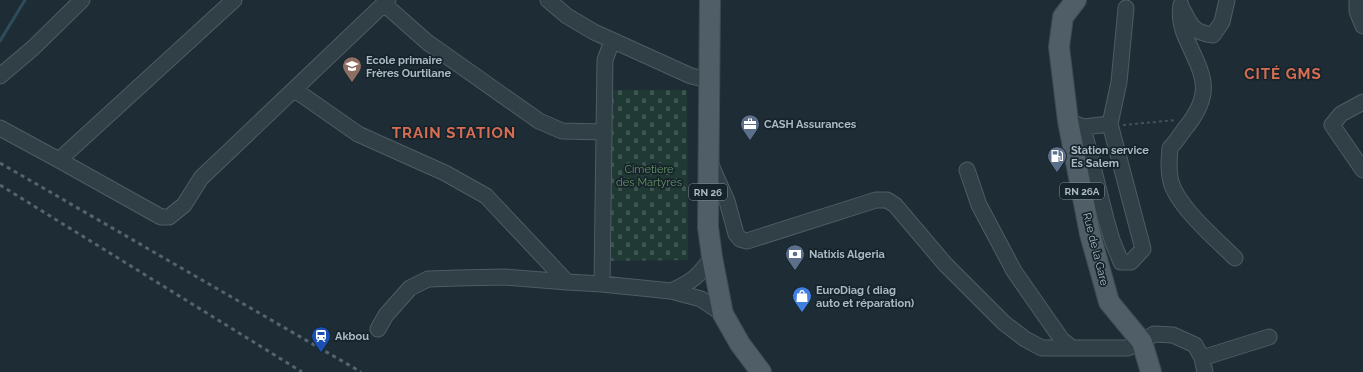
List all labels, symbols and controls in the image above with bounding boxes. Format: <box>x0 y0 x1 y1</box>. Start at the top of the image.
place label: Ecole primaire Frères Ourtilane <box>366 54 451 80</box>
school or university icon: Ecole primaire Frères Ourtilane <box>341 55 363 83</box>
district label: CITÉ GMS <box>1244 65 1322 83</box>
office icon: CASH Assurances <box>739 113 761 141</box>
place label: CASH Assurances <box>764 118 857 131</box>
district label: TRAIN STATION <box>392 124 516 142</box>
place label: Station service Es Salem <box>1071 144 1149 170</box>
fuel station icon: Station service Es Salem <box>1046 145 1068 173</box>
park label: Cimetière des Martyres <box>616 163 682 189</box>
road number: RN 26A <box>1060 183 1104 199</box>
road number: RN 26 <box>689 184 727 200</box>
street label: Rue de la Gare <box>1080 211 1111 288</box>
bank icon: Natixis Algeria <box>784 243 806 271</box>
place label: Natixis Algeria <box>809 248 885 261</box>
place label: EuroDiag ( diag auto et réparation) <box>816 284 915 310</box>
shop icon: EuroDiag ( diag auto et réparation) <box>791 285 813 313</box>
station icon: Akbou <box>310 325 332 353</box>
place label: Akbou <box>335 330 369 343</box>

